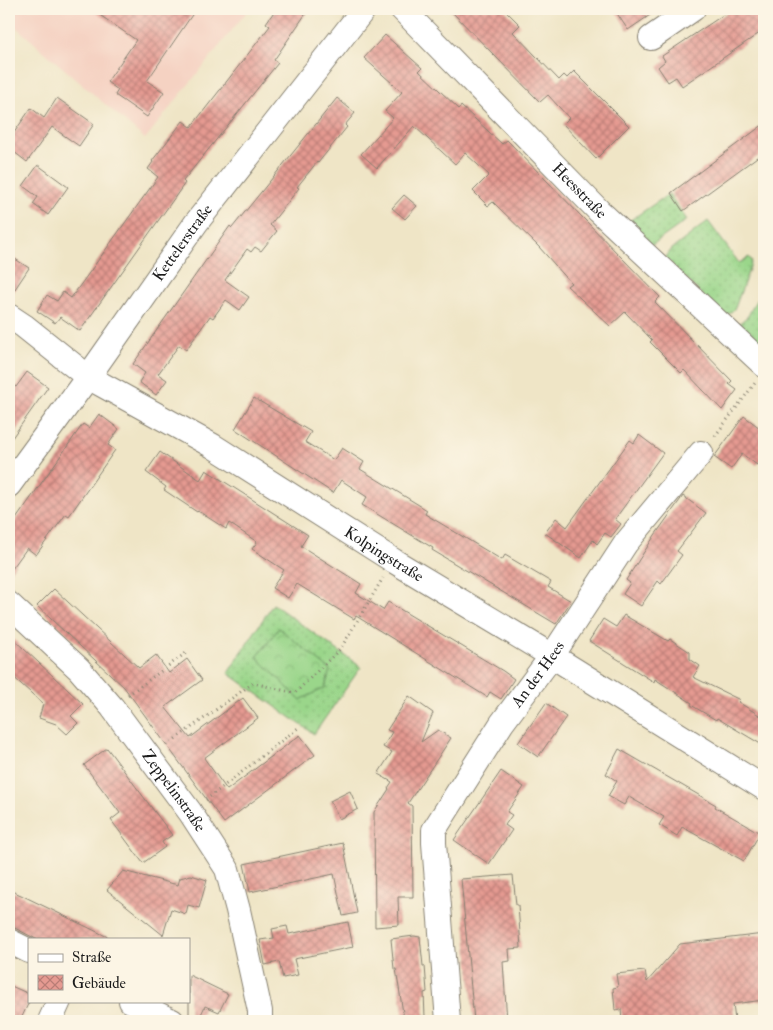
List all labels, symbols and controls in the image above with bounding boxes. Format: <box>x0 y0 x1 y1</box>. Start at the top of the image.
street label: Heesstraße <box>548 159 611 223</box>
street label: Kettelerstraße <box>148 200 217 285</box>
street label: Kolpingstraße <box>341 522 427 587</box>
street label: An der Hees <box>506 637 569 712</box>
street label: Zeppelinstraße <box>137 746 210 836</box>
legend <box>28 938 190 1002</box>
text: Straße <box>72 948 111 967</box>
text: Gebäude <box>72 974 126 993</box>

